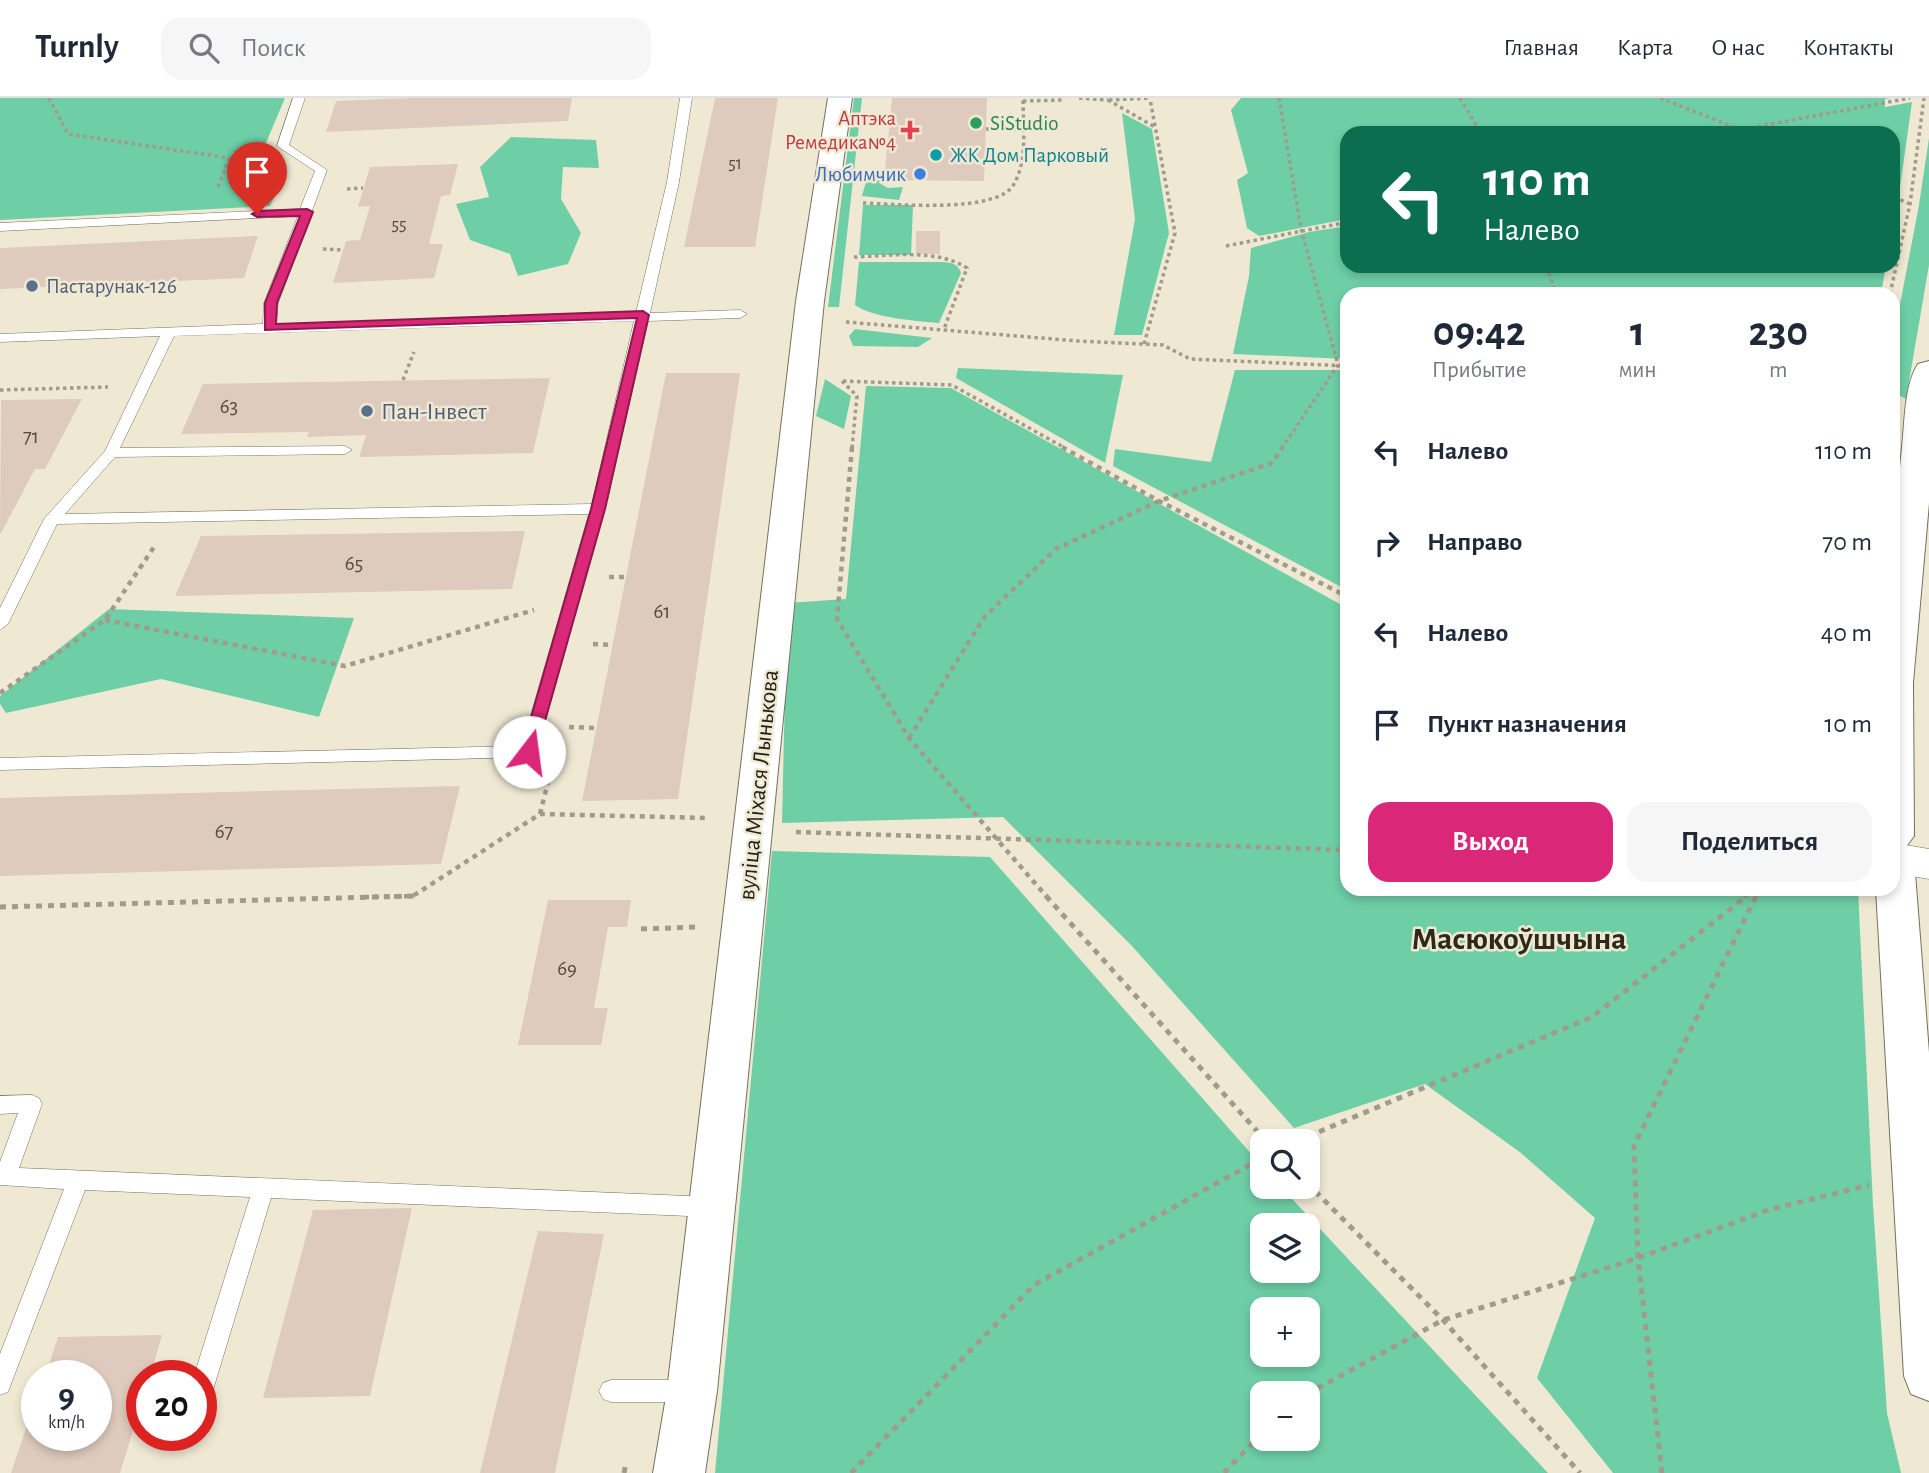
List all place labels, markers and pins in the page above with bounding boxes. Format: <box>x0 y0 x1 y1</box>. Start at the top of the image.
place label: Аптэка Ремедика№4 <box>785 108 896 153</box>
place label: SiStudio <box>990 113 1059 134</box>
marker: SiStudio <box>968 115 984 131</box>
marker: Аптэка Ремедика№4 <box>902 122 918 138</box>
pin <box>227 142 287 214</box>
place label: ЖК Дом Парковый <box>950 145 1109 166</box>
marker: ЖК Дом Парковый <box>928 147 944 163</box>
place label: Любимчик <box>815 164 906 185</box>
marker: Любимчик <box>912 166 928 182</box>
place label: Пастарунак-126 <box>46 276 177 297</box>
marker: Пастарунак-126 <box>24 278 40 294</box>
place label: Пан-Інвест <box>381 400 487 424</box>
marker: Пан-Інвест <box>359 403 375 419</box>

